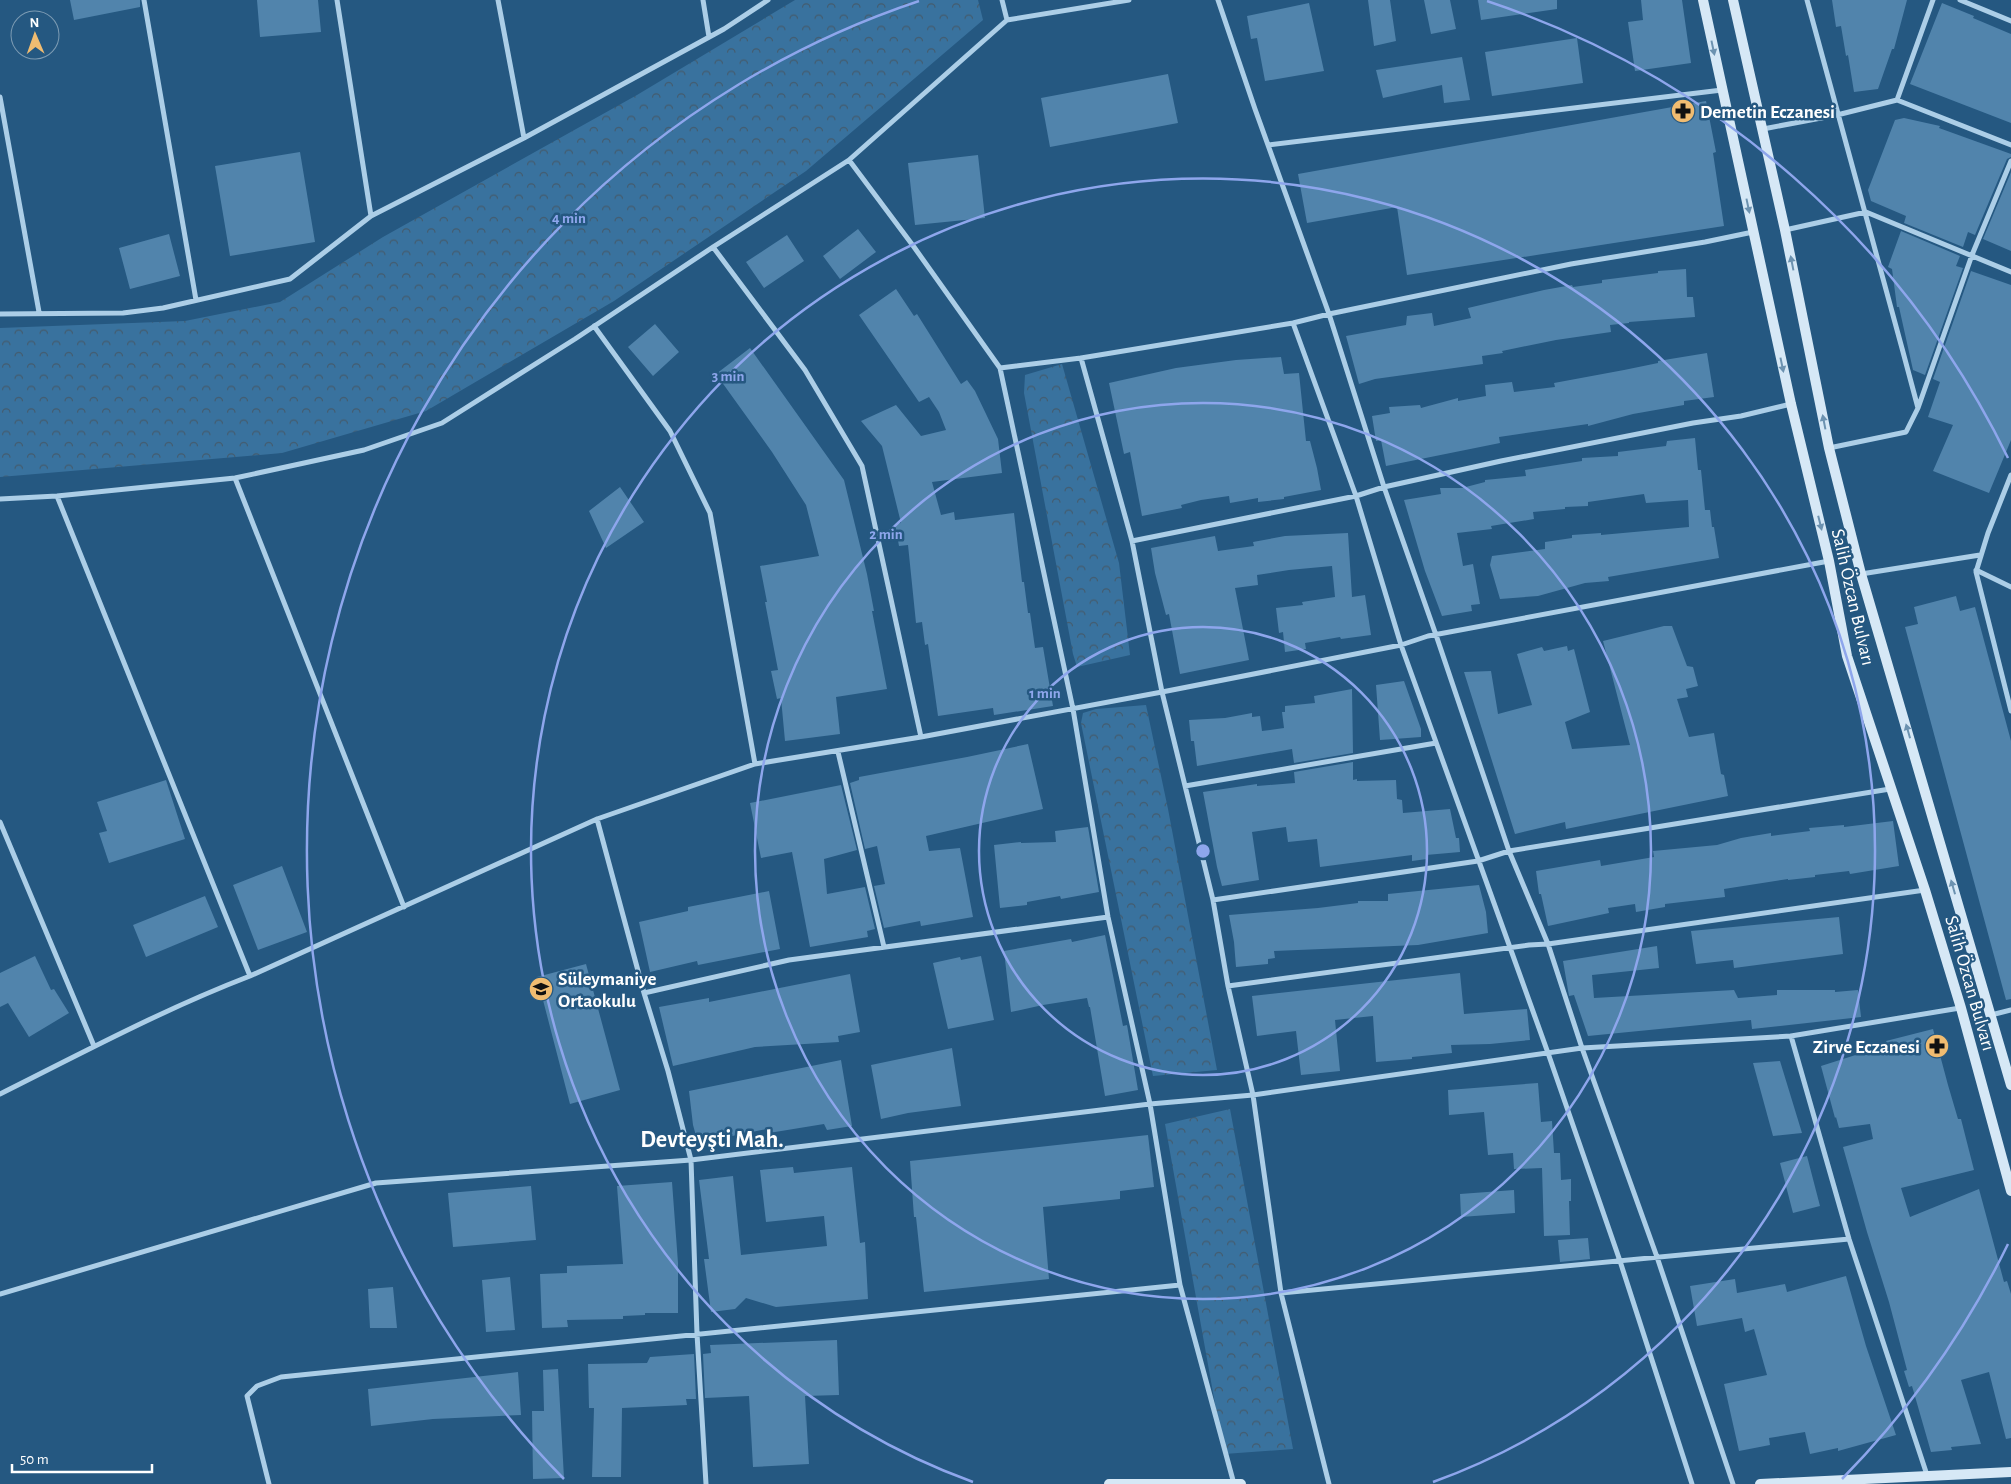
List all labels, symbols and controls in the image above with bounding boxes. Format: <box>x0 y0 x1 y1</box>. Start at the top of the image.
north arrow <box>10 10 60 60</box>
text: N <box>29 16 40 30</box>
one-way arrow <box>1710 40 1718 56</box>
pharmacy icon: Demetin Eczanesi <box>1670 98 1696 124</box>
place label: Demetin Eczanesi <box>1700 103 1835 122</box>
one-way arrow <box>1744 199 1752 215</box>
text: 4 min <box>552 211 586 226</box>
one-way arrow <box>1788 255 1796 271</box>
one-way arrow <box>1778 358 1786 373</box>
text: 3 min <box>712 369 744 384</box>
one-way arrow <box>1820 415 1828 430</box>
one-way arrow <box>1816 516 1824 531</box>
text: 2 min <box>869 527 903 542</box>
street label: Salih Özcan Bulvarı <box>1828 527 1878 667</box>
text: 1 min <box>1029 686 1061 701</box>
one-way arrow <box>1903 724 1911 739</box>
centre of rings <box>1194 842 1212 860</box>
one-way arrow <box>1949 880 1957 895</box>
street label: Salih Özcan Bulvarı <box>1941 913 1999 1053</box>
place label: Süleymaniye Ortaokulu <box>558 970 656 1011</box>
school or university icon: Süleymaniye Ortaokulu <box>528 976 554 1002</box>
pharmacy icon: Zirve Eczanesi <box>1924 1033 1950 1059</box>
place label: Zirve Eczanesi <box>1813 1038 1920 1057</box>
district label: Devteyşti Mah. <box>640 1128 784 1152</box>
scale bar <box>12 1442 152 1474</box>
text: 50 m <box>20 1452 49 1467</box>

